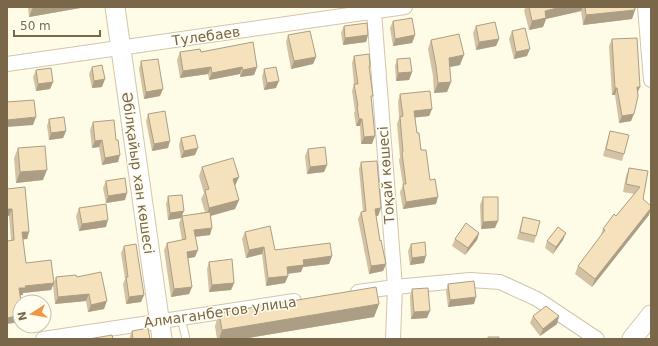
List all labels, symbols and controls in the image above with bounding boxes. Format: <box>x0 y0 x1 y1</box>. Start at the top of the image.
scale bar <box>14 12 100 38</box>
text: 50 m <box>20 19 51 33</box>
street label: Тулебаев <box>170 23 241 49</box>
street label: Әбілқайыр хан көшесі <box>119 91 157 255</box>
street label: Тоқай көшесі <box>375 126 397 225</box>
street label: Алмаганбетов улица <box>143 293 297 331</box>
north arrow <box>12 294 52 334</box>
text: N <box>15 310 30 322</box>

